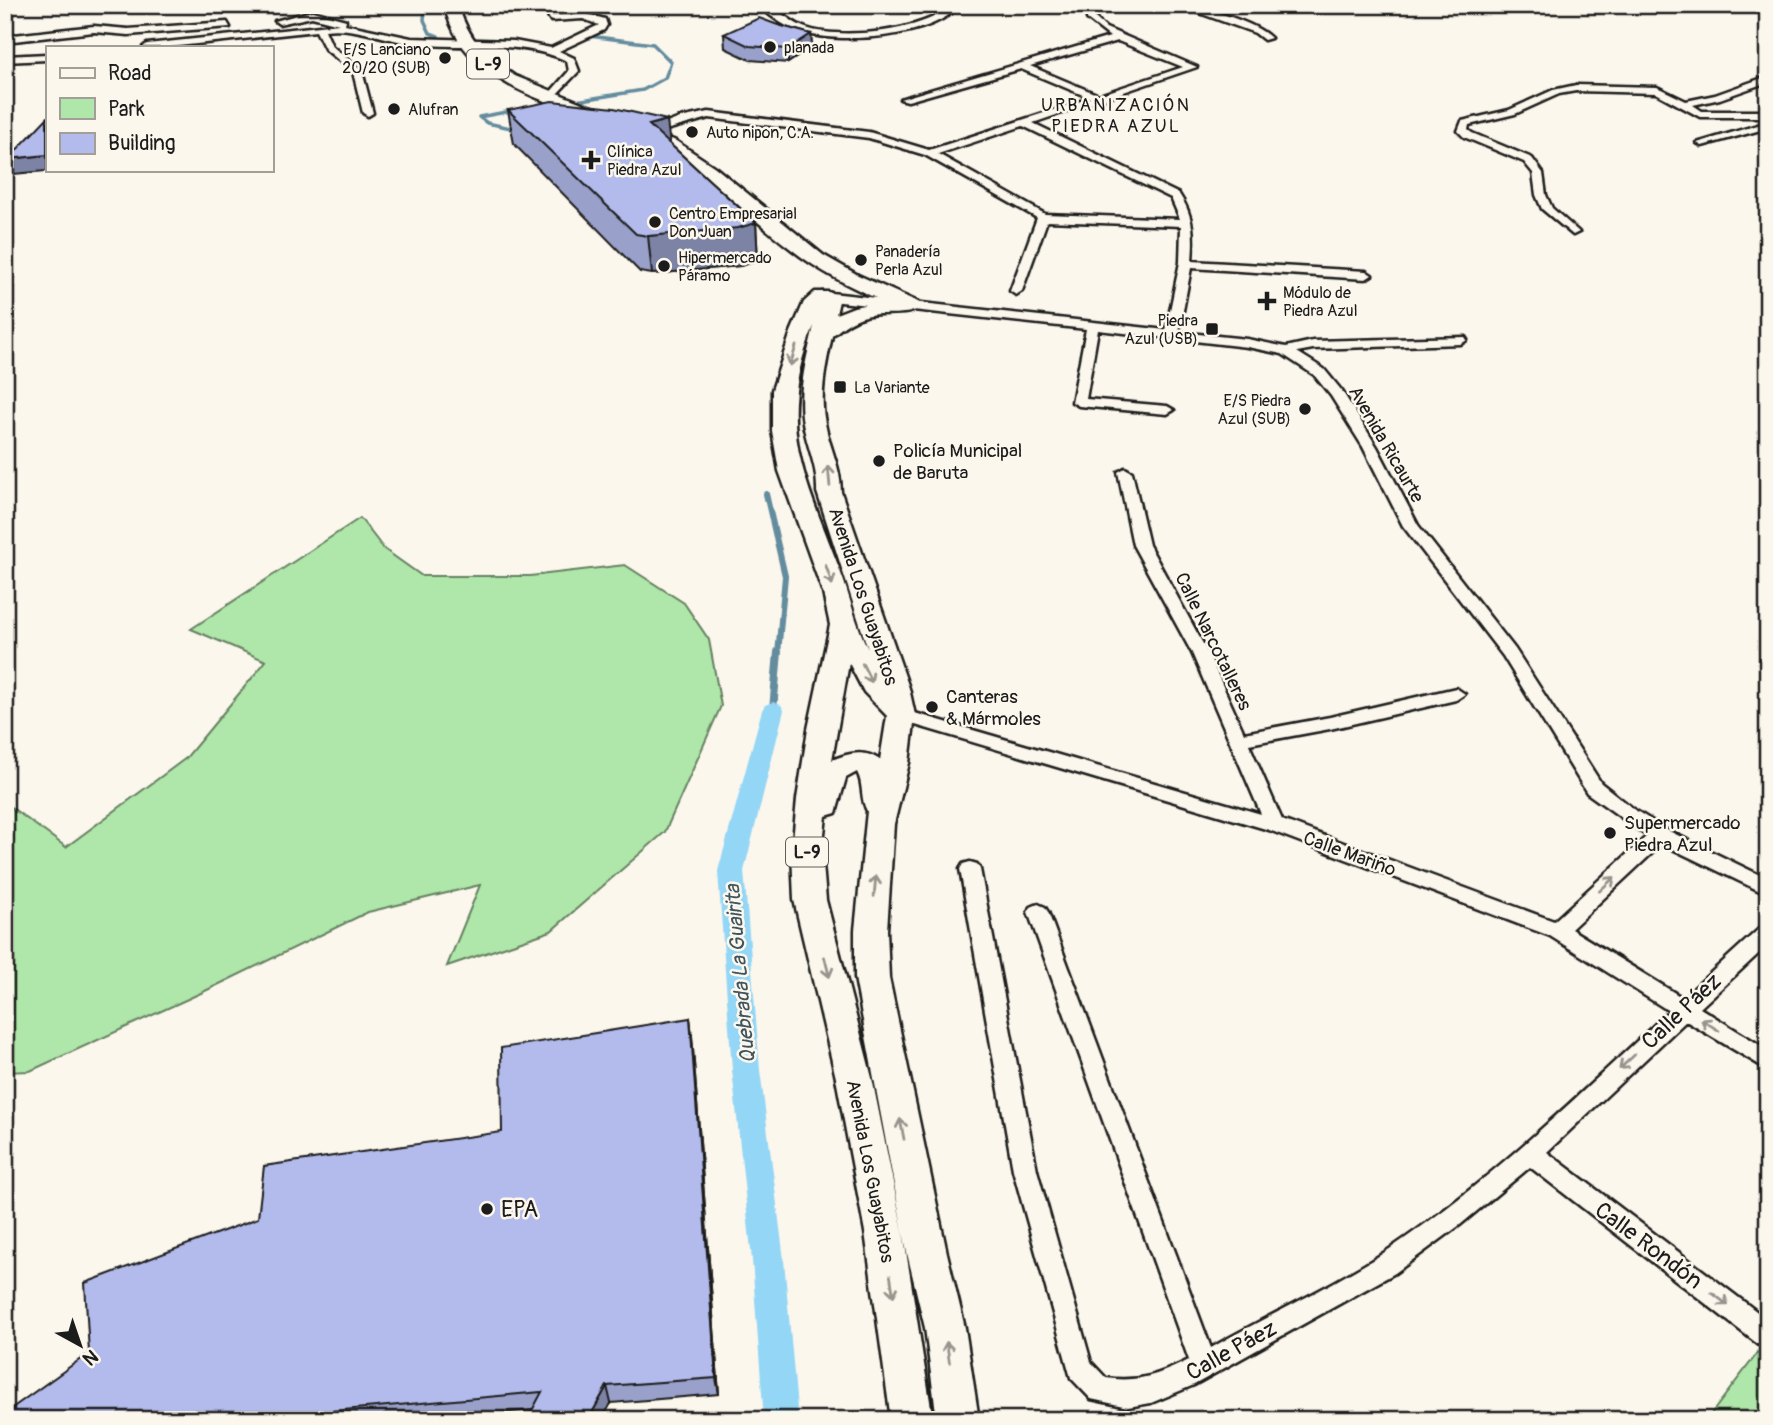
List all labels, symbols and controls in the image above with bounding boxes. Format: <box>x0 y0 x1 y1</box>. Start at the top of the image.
place label: planada <box>784 38 834 58</box>
marker: planada <box>762 39 778 55</box>
place label: E/S Lanciano 20/20 (SUB) <box>342 40 431 78</box>
legend <box>46 46 273 172</box>
marker: E/S Lanciano 20/20 (SUB) <box>437 50 453 66</box>
road number: L-9 <box>467 50 509 78</box>
text: Road <box>108 60 152 87</box>
district label: URBANIZACIÓN PIEDRA AZUL <box>1041 93 1191 138</box>
text: Park <box>108 96 145 123</box>
place label: Alufran <box>408 100 458 120</box>
marker: Alufran <box>386 101 402 117</box>
place label: Auto nipon, C.A. <box>706 123 814 143</box>
marker: Auto nipon, C.A. <box>684 124 700 140</box>
text: Building <box>108 130 175 157</box>
place label: Clínica Piedra Azul <box>607 142 681 180</box>
marker: Clínica Piedra Azul <box>581 150 601 170</box>
place label: Centro Empresarial Don Juan <box>669 204 797 242</box>
marker: Centro Empresarial Don Juan <box>647 214 663 230</box>
place label: Panadería Perla Azul <box>875 242 943 280</box>
place label: Hipermercado Páramo <box>678 248 772 286</box>
marker: Panadería Perla Azul <box>853 252 869 268</box>
marker: Hipermercado Páramo <box>656 258 672 274</box>
place label: Módulo de Piedra Azul <box>1283 283 1357 321</box>
marker: Módulo de Piedra Azul <box>1257 291 1277 311</box>
place label: Piedra Azul (USB) <box>1124 311 1198 349</box>
marker: Piedra Azul (USB) <box>1204 321 1220 337</box>
one-way arrow <box>785 345 798 367</box>
place label: La Variante <box>854 378 930 398</box>
marker: La Variante <box>832 379 848 395</box>
street label: Avenida Ricaurte <box>1343 382 1430 508</box>
place label: E/S Piedra Azul (SUB) <box>1217 391 1291 429</box>
marker: E/S Piedra Azul (SUB) <box>1297 401 1313 417</box>
place label: Policía Municipal de Baruta <box>893 439 1022 485</box>
marker: Policía Municipal de Baruta <box>871 453 887 469</box>
one-way arrow <box>822 465 835 488</box>
street label: Avenida Los Guayabitos <box>823 504 903 689</box>
one-way arrow <box>823 564 836 586</box>
street label: Calle Narcotalleres <box>1169 569 1257 715</box>
one-way arrow <box>861 662 875 683</box>
place label: Canteras & Mármoles <box>946 685 1041 731</box>
marker: Canteras & Mármoles <box>924 699 940 715</box>
place label: Supermercado Piedra Azul <box>1624 811 1740 857</box>
marker: Supermercado Piedra Azul <box>1602 825 1618 841</box>
street label: Calle Mariño <box>1300 826 1399 882</box>
road number: L-9 <box>786 838 828 866</box>
one-way arrow <box>869 875 882 898</box>
one-way arrow <box>1598 876 1616 892</box>
water label: Quebrada La Guairita <box>719 882 762 1065</box>
one-way arrow <box>821 955 834 978</box>
street label: Calle Páez <box>1635 967 1727 1056</box>
one-way arrow <box>1701 1018 1720 1033</box>
one-way arrow <box>1619 1053 1636 1070</box>
street label: Avenida Los Guayabitos <box>841 1078 900 1265</box>
one-way arrow <box>895 1119 909 1141</box>
place label: EPA <box>501 1195 538 1224</box>
street label: Calle Rondón <box>1589 1195 1708 1295</box>
marker: EPA <box>479 1201 495 1217</box>
one-way arrow <box>886 1274 899 1296</box>
one-way arrow <box>1710 1292 1729 1307</box>
north arrow <box>46 1310 116 1380</box>
street label: Calle Páez <box>1181 1314 1282 1387</box>
one-way arrow <box>942 1341 955 1364</box>
text: N <box>78 1344 103 1371</box>

